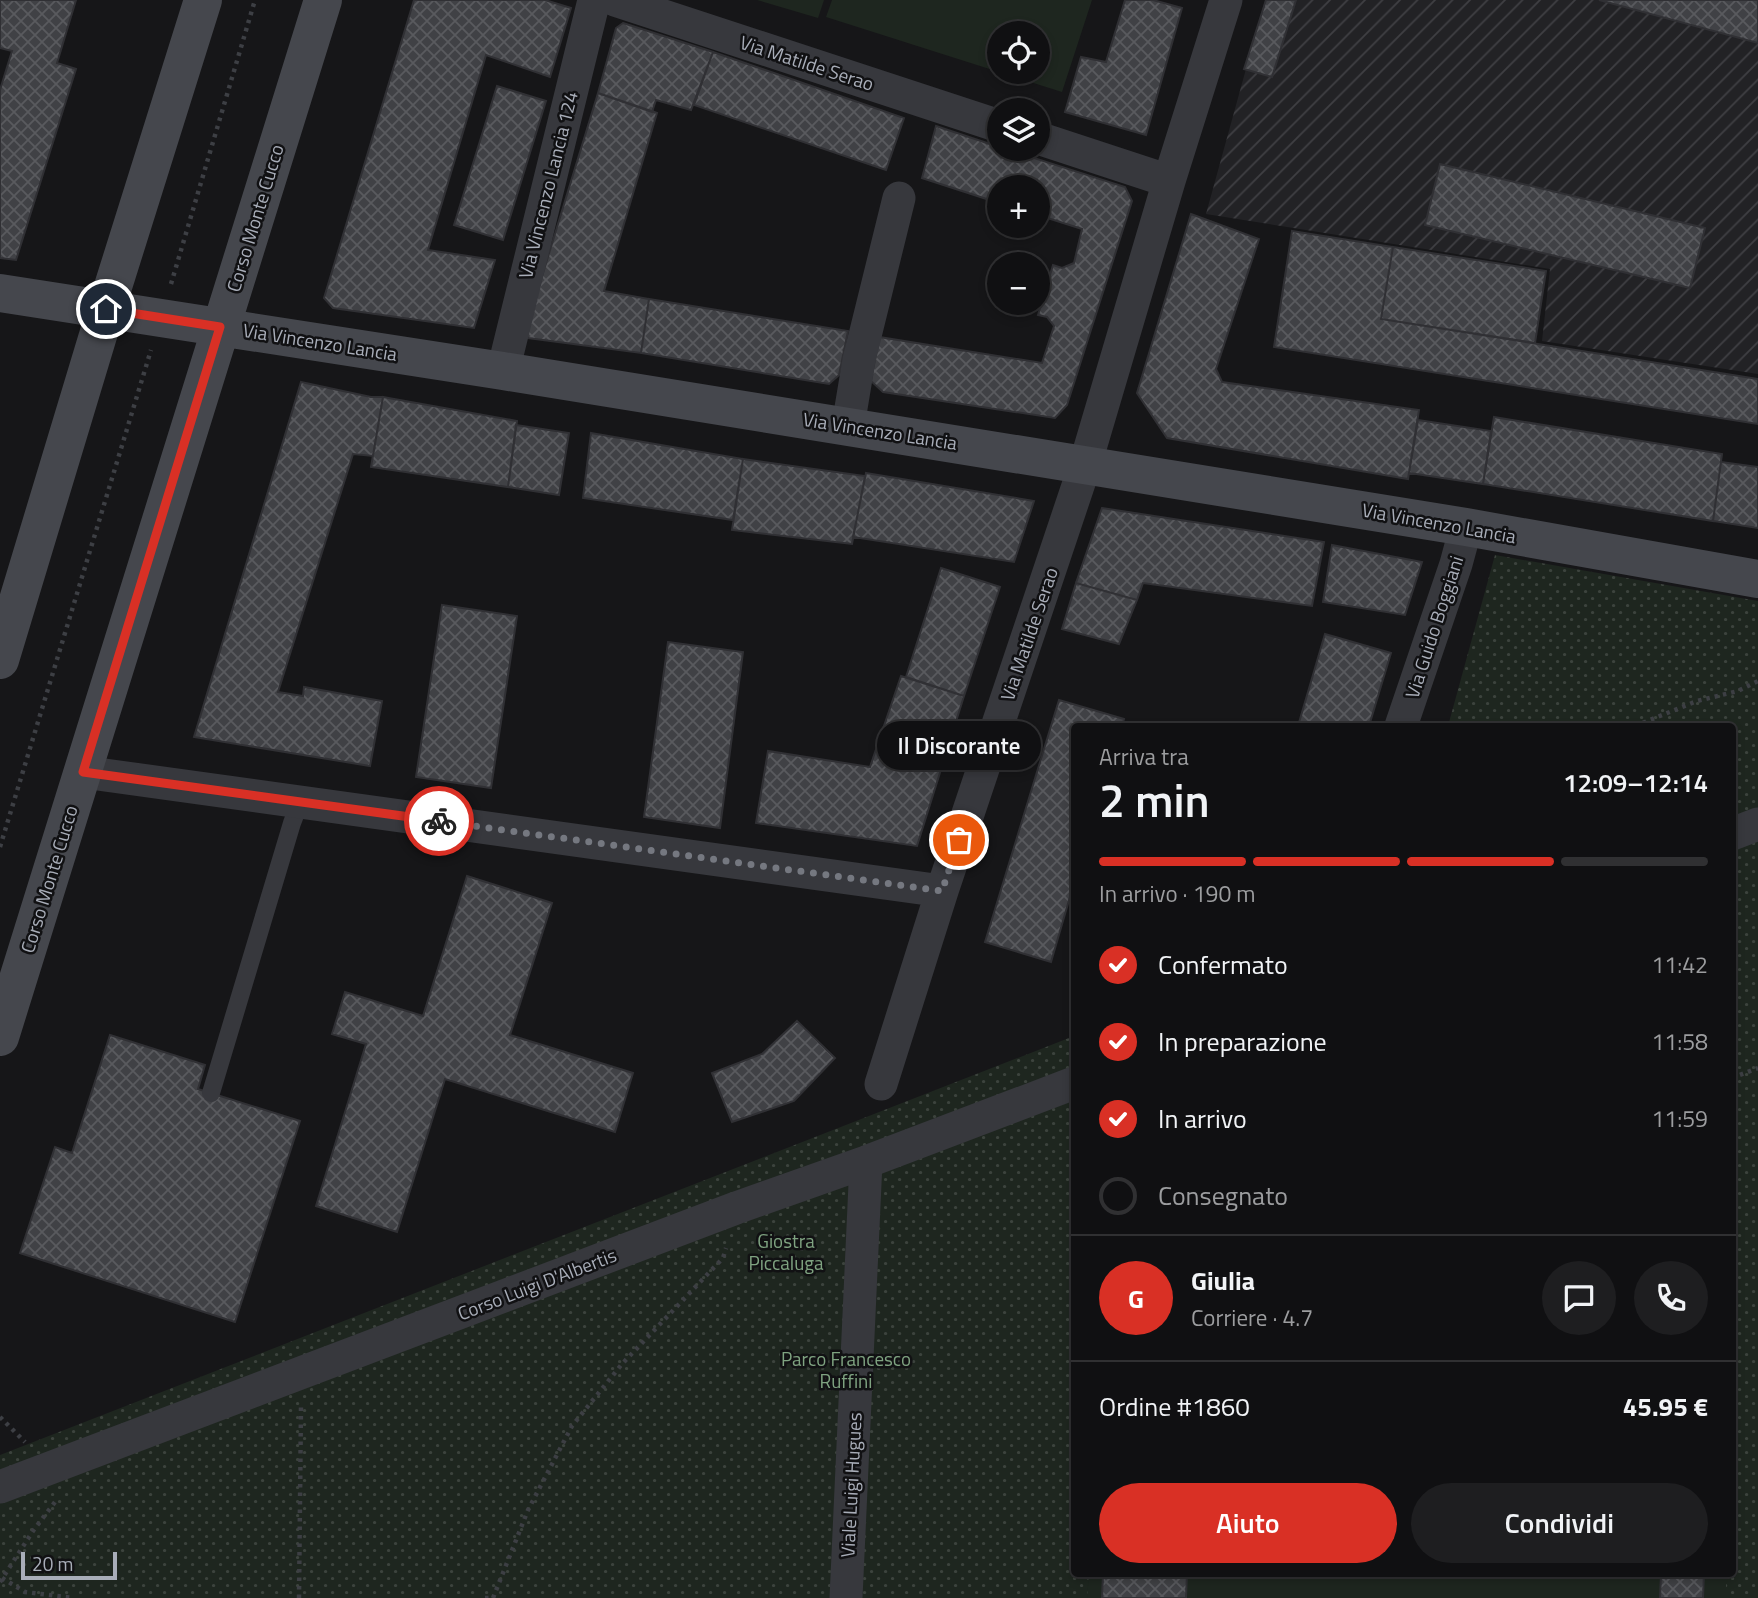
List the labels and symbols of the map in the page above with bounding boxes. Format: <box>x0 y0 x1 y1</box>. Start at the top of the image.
street label: Via Matilde Serao <box>736 27 878 98</box>
street label: Via Vincenzo Lancia 124 <box>510 88 585 282</box>
street label: Corso Monte Cucco <box>218 141 291 295</box>
pin <box>76 279 136 339</box>
street label: Via Vincenzo Lancia <box>241 315 400 368</box>
street label: Via Vincenzo Lancia <box>801 404 960 457</box>
street label: Via Vincenzo Lancia <box>1360 495 1519 550</box>
street label: Via Guido Boggiani <box>1397 552 1470 702</box>
street label: Via Matilde Serao <box>992 563 1065 704</box>
callout: Il Discorante <box>877 721 1041 770</box>
courier <box>404 786 474 856</box>
street label: Corso Monte Cucco <box>12 802 85 956</box>
pin <box>929 810 989 870</box>
park label: Giostra Piccaluga <box>748 1226 824 1277</box>
street label: Corso Luigi D'Albertis <box>453 1240 621 1327</box>
park label: Parco Francesco Ruffini <box>781 1344 911 1395</box>
street label: Viale Luigi Hugues <box>832 1411 869 1558</box>
scale bar <box>21 1549 117 1581</box>

